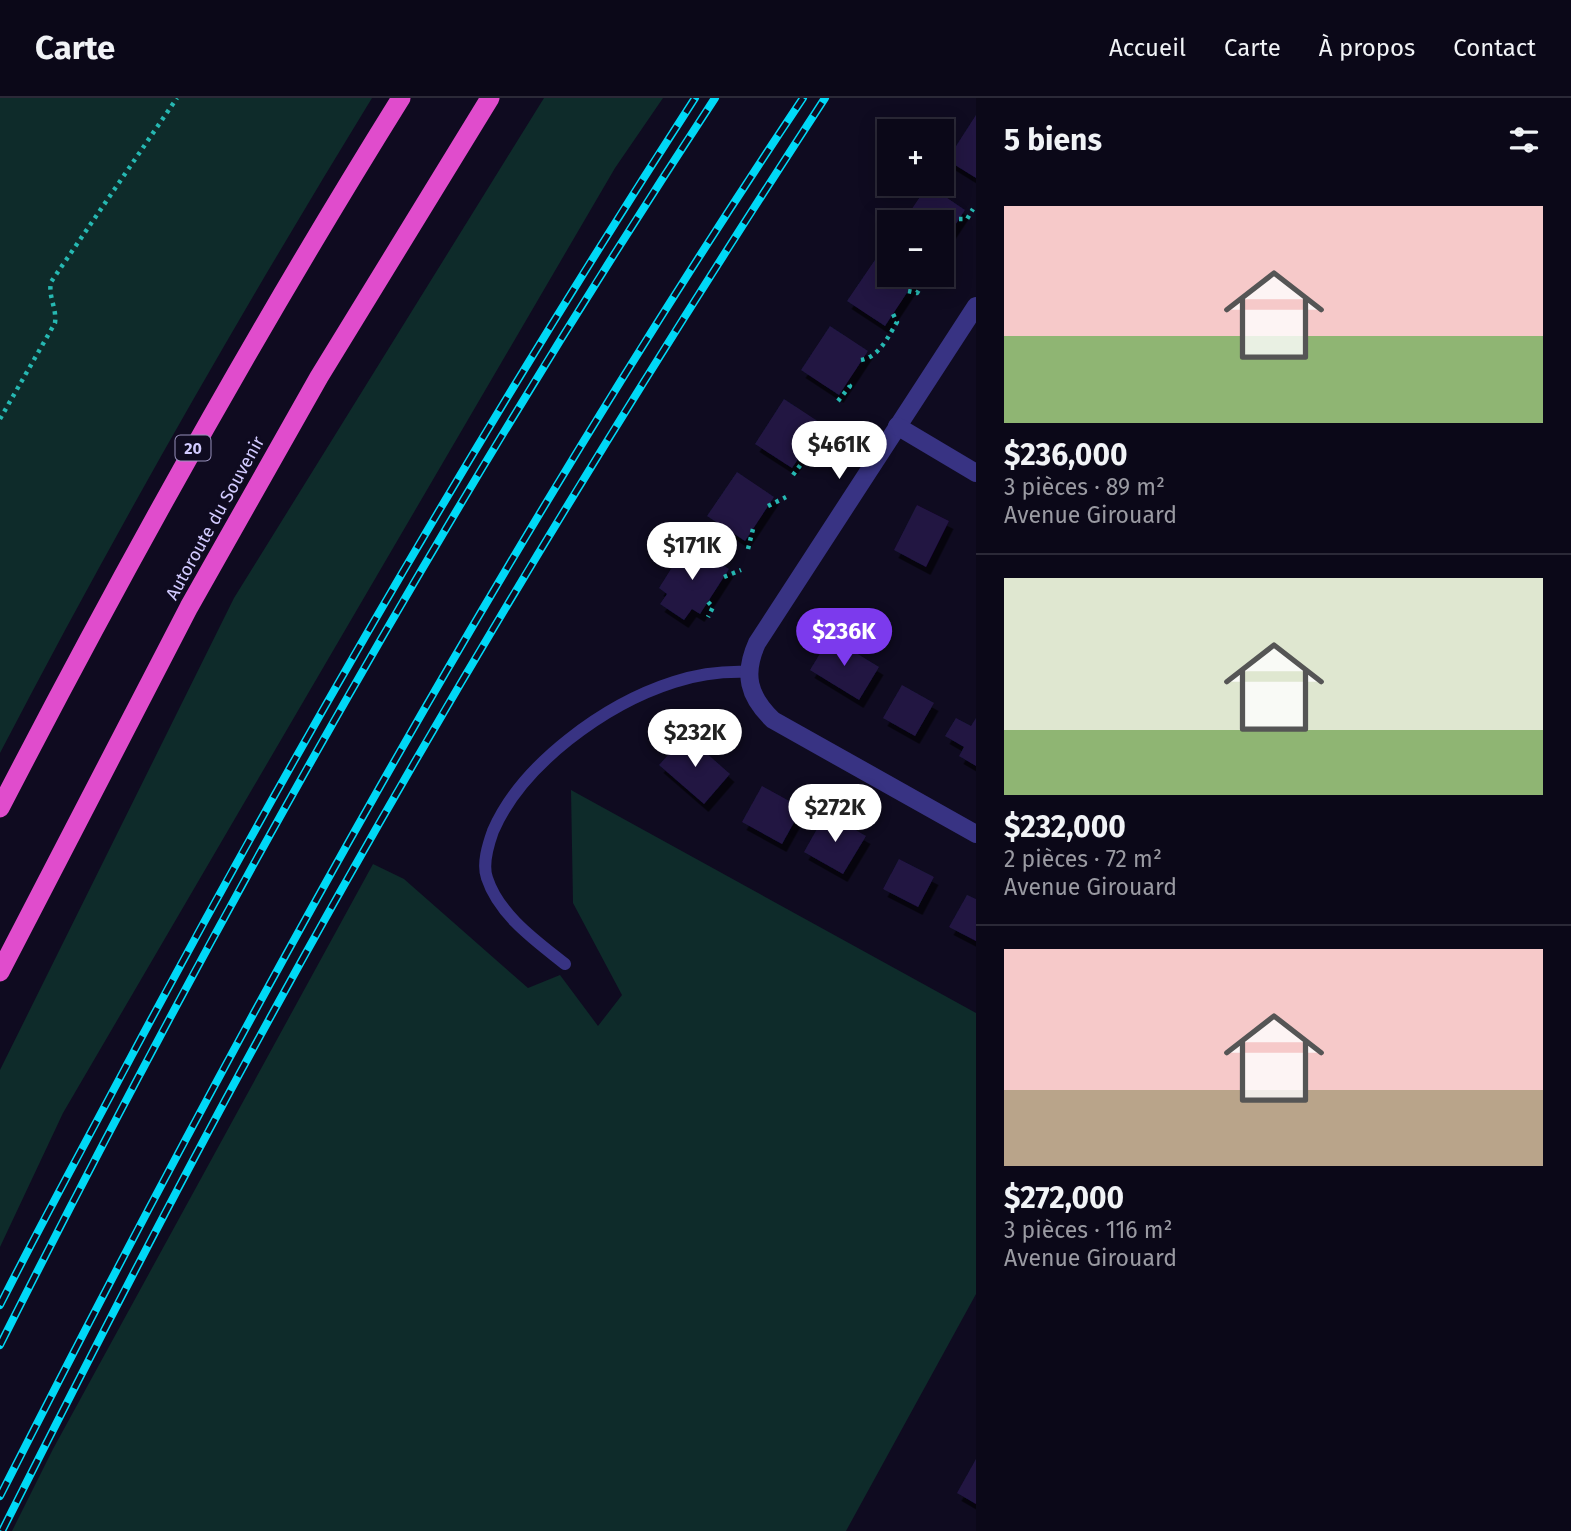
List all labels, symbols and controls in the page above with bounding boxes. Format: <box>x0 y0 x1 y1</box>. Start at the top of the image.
text: Carte <box>35 28 115 68</box>
text: Accueil <box>1109 34 1186 62</box>
text: Carte <box>1224 34 1281 62</box>
text: À propos <box>1319 34 1415 62</box>
text: Contact <box>1453 34 1536 62</box>
map controls <box>877 119 954 287</box>
button: + <box>877 119 954 196</box>
icon: filters <box>1505 121 1543 159</box>
text: 5 biens <box>1004 122 1102 158</box>
button: − <box>877 210 954 287</box>
icon: home <box>1211 252 1337 378</box>
pin: $461K <box>790 422 888 481</box>
text: $461K <box>808 430 870 458</box>
street label: Autoroute du Souvenir <box>161 432 269 604</box>
road number: 20 <box>176 436 210 460</box>
text: $236,000 <box>1004 437 1127 473</box>
text: 3 pièces · 89 m² <box>1004 473 1165 501</box>
text: Avenue Girouard <box>1004 501 1177 529</box>
pin: $171K <box>643 522 741 582</box>
text: $171K <box>663 531 721 559</box>
pin: $236K <box>795 608 893 668</box>
text: $236K <box>812 617 876 645</box>
icon: home <box>1211 624 1337 750</box>
pin: $232K <box>646 710 744 769</box>
text: $232K <box>664 718 726 746</box>
pin: $272K <box>786 784 884 844</box>
text: $272K <box>804 793 866 821</box>
text: $232,000 <box>1004 809 1126 845</box>
text: 2 pièces · 72 m² <box>1004 845 1162 873</box>
text: Avenue Girouard <box>1004 873 1177 901</box>
icon: home <box>1211 995 1337 1121</box>
text: $272,000 <box>1004 1180 1124 1216</box>
text: 3 pièces · 116 m² <box>1004 1216 1173 1244</box>
text: Avenue Girouard <box>1004 1244 1177 1272</box>

